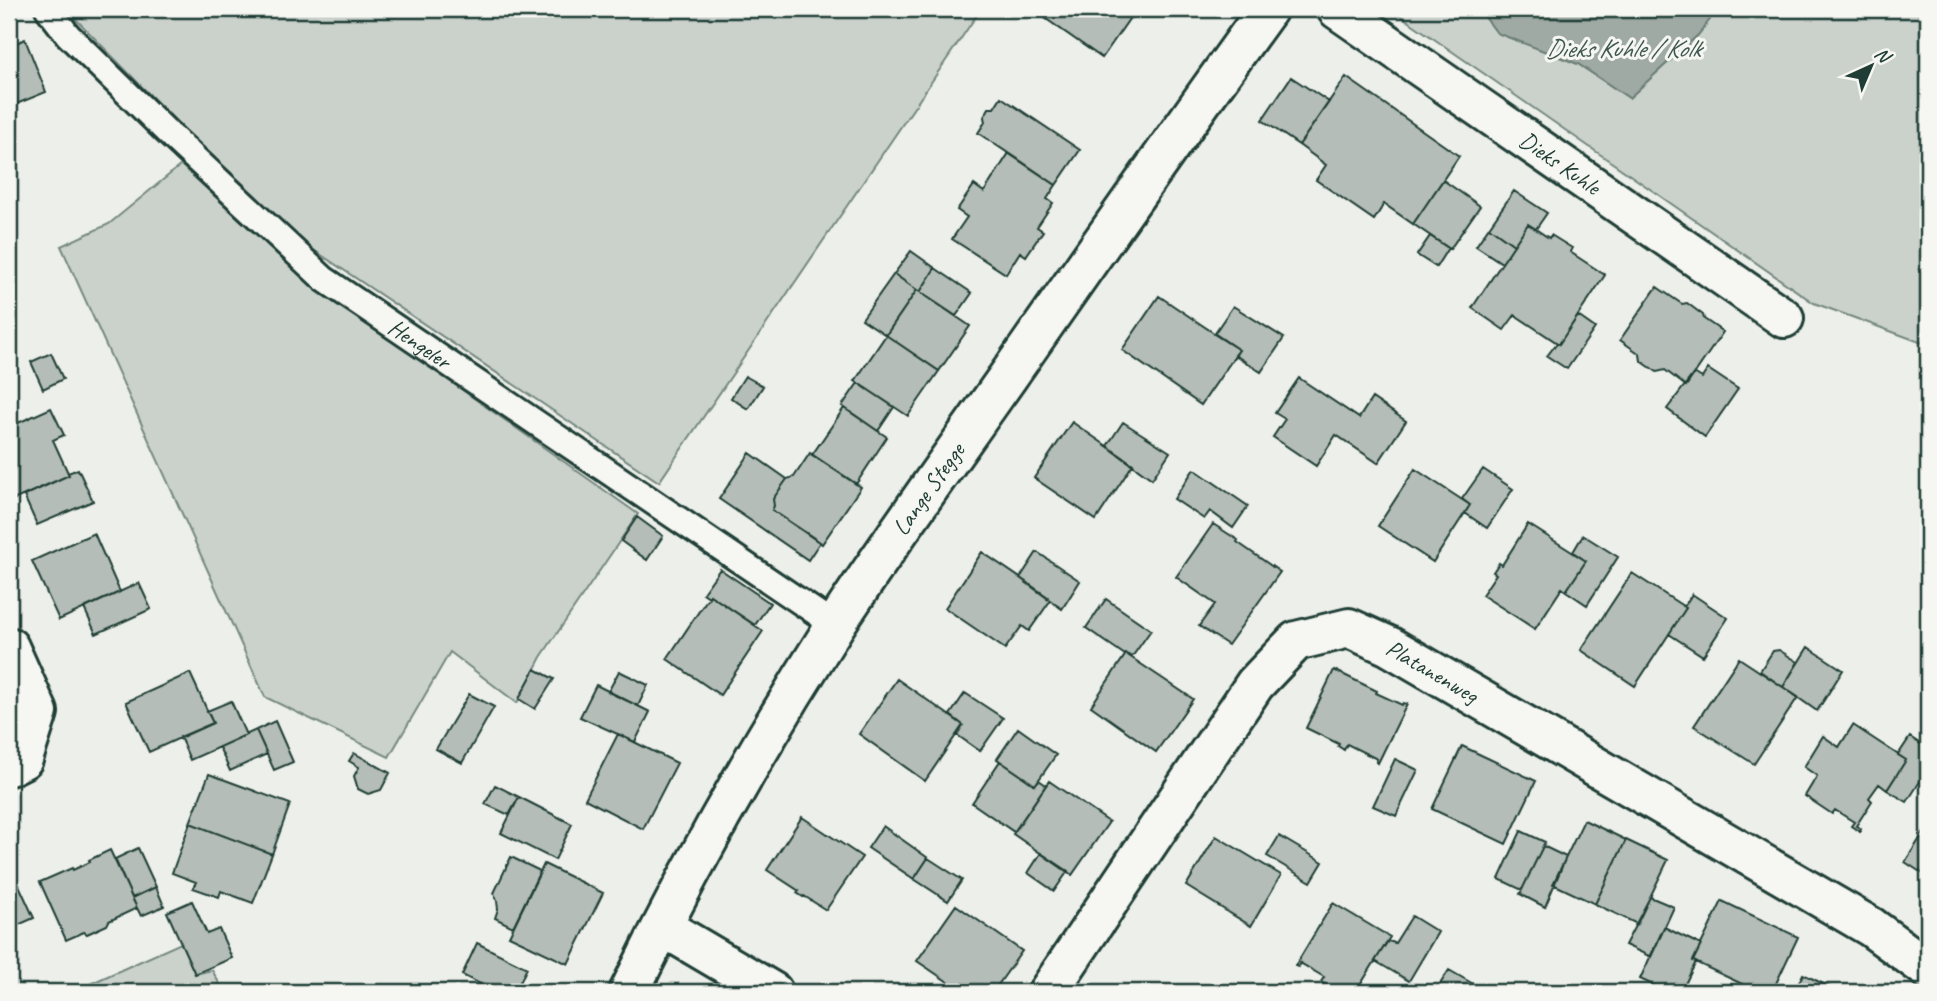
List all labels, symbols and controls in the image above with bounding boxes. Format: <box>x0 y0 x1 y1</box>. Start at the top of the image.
water label: Dieks Kuhle / Kolk <box>1545 32 1705 65</box>
north arrow <box>1836 32 1906 102</box>
text: N <box>1870 42 1897 69</box>
street label: Dieks Kuhle <box>1514 125 1608 203</box>
street label: Hengeler <box>383 312 459 377</box>
street label: Lange Stegge <box>886 435 972 541</box>
street label: Platanenweg <box>1381 633 1485 711</box>

